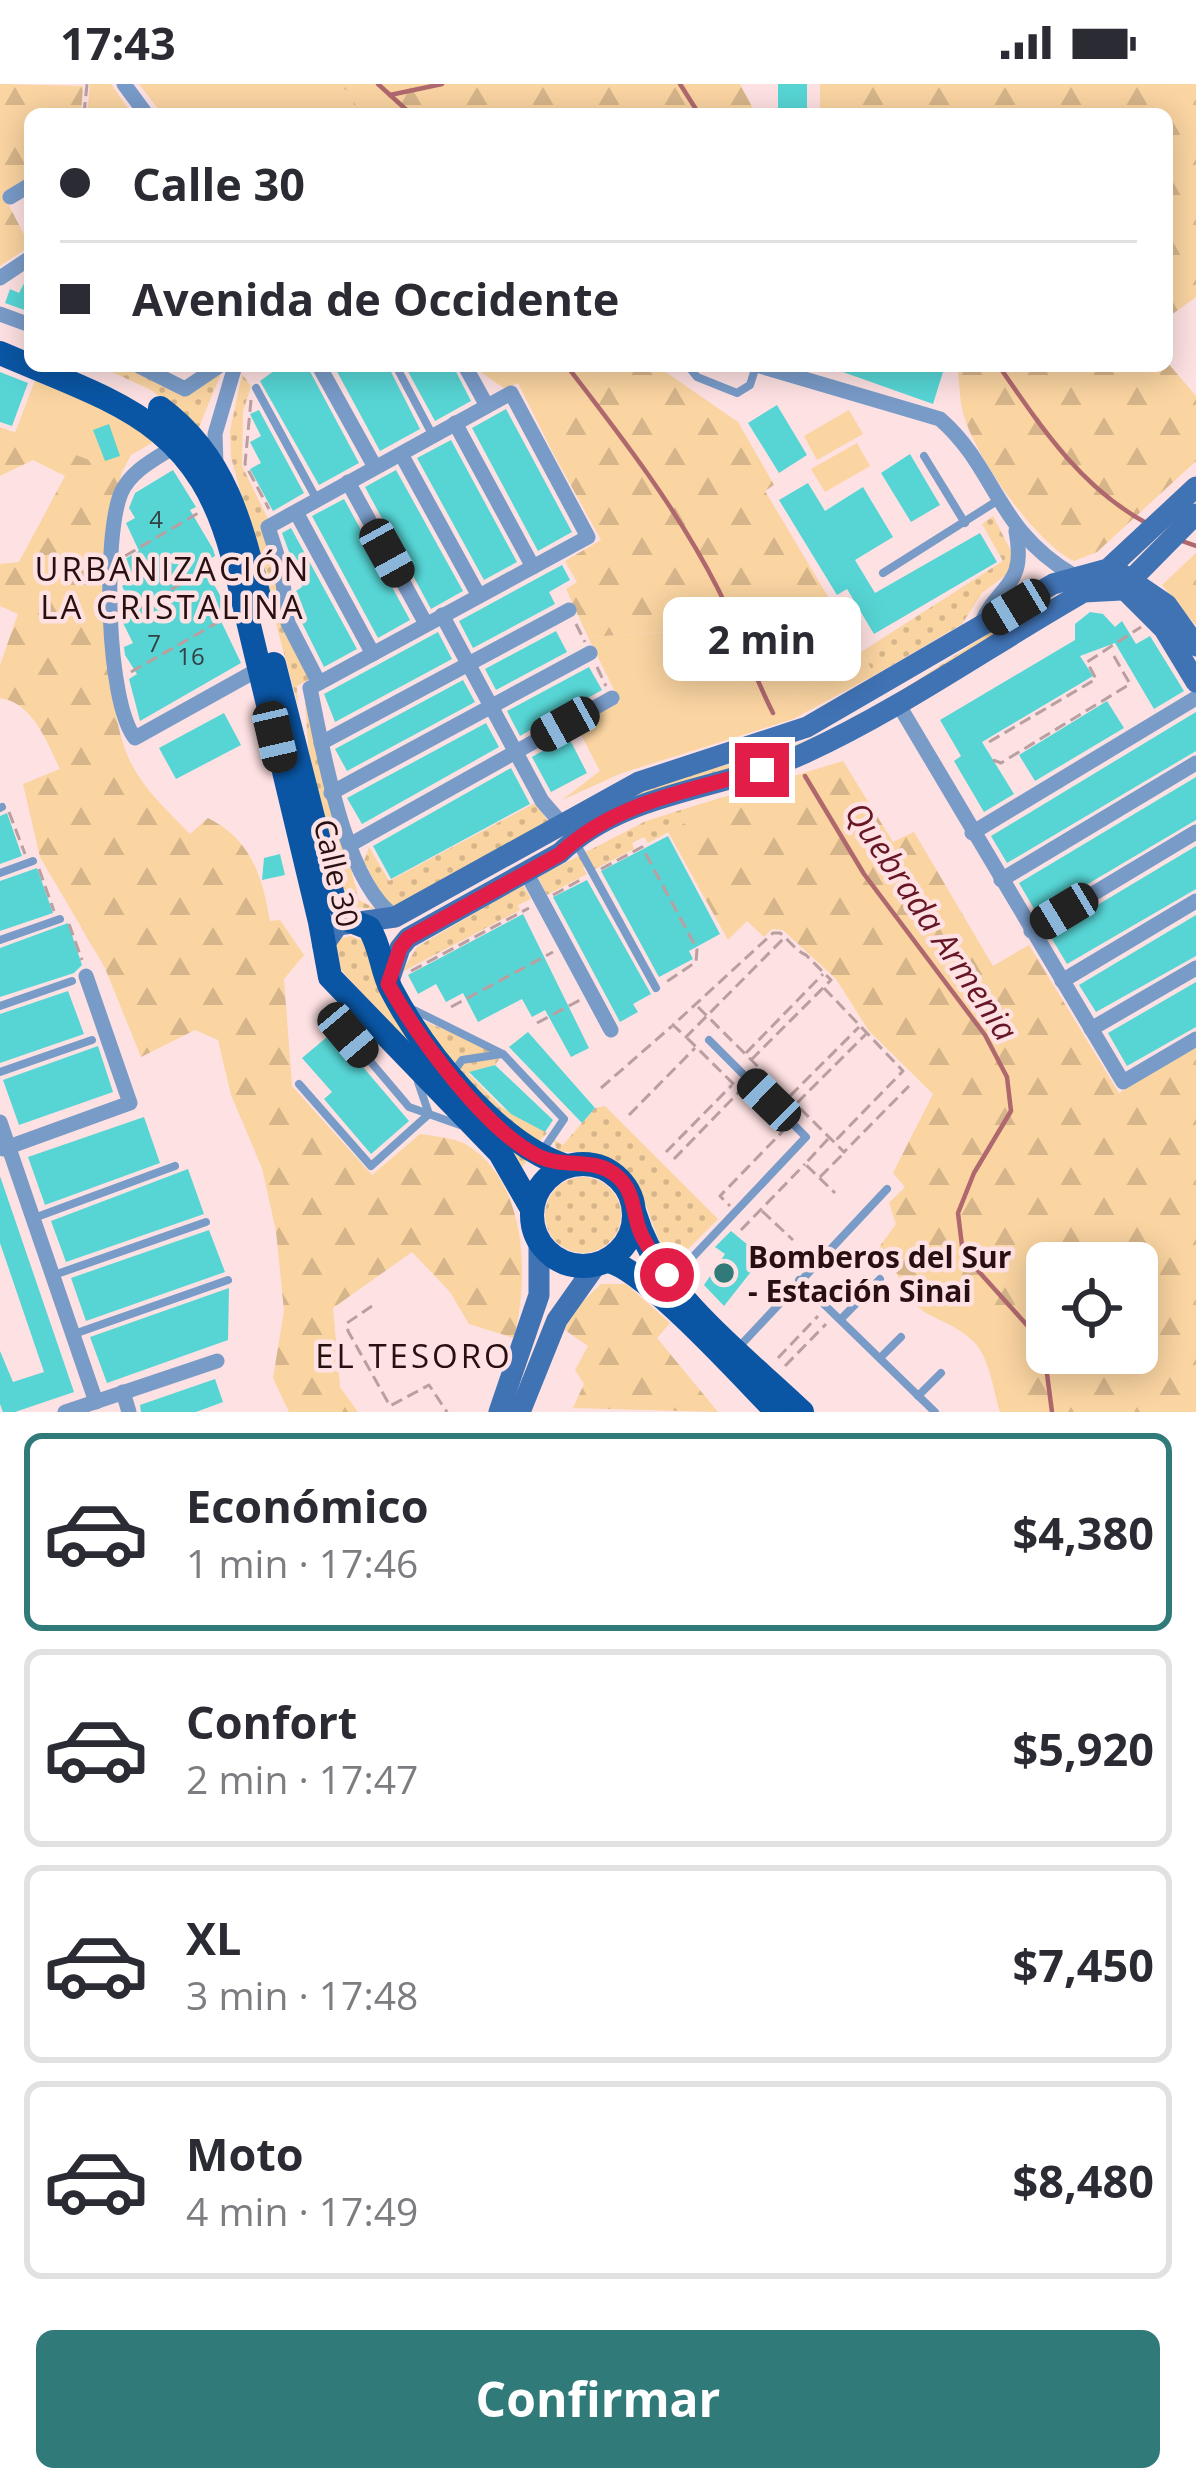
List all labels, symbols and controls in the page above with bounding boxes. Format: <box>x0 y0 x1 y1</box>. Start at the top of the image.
text: 17:43 <box>60 12 176 73</box>
text: Calle 30 <box>132 153 305 214</box>
text: Avenida de Occidente <box>132 268 619 329</box>
house number: 4 <box>149 502 163 535</box>
car <box>354 513 420 593</box>
district label: URBANIZACIÓN LA CRISTALINA <box>35 546 311 629</box>
car <box>976 573 1056 641</box>
callout: 2 min <box>663 596 861 680</box>
text: 2 min <box>708 612 816 665</box>
house number: 7 <box>147 626 161 659</box>
house number: 16 <box>177 639 205 672</box>
car <box>525 691 605 757</box>
car <box>249 698 301 776</box>
route end <box>735 743 789 797</box>
water label: Quebrada Armenia <box>835 793 1029 1049</box>
street label: Calle 30 <box>305 815 369 931</box>
car <box>1024 877 1104 945</box>
car <box>311 996 385 1074</box>
car <box>731 1062 807 1138</box>
place label: Bomberos del Sur - Estación Sinai <box>748 1236 1011 1311</box>
map controls <box>1026 1242 1158 1374</box>
button: locate <box>1026 1242 1158 1374</box>
route start <box>640 1248 694 1302</box>
marker: Bomberos del Sur - Estación Sinai <box>711 1260 737 1286</box>
district label: EL TESORO <box>315 1333 513 1378</box>
text: Económico <box>186 1475 429 1536</box>
icon: car <box>42 1478 150 1586</box>
text: $4,380 <box>1013 1502 1154 1563</box>
text: 1 min · 17:46 <box>186 1536 418 1589</box>
text: Confort <box>186 1691 357 1752</box>
icon: car <box>42 1694 150 1802</box>
text: $5,920 <box>1013 1718 1154 1779</box>
text: 2 min · 17:47 <box>186 1752 418 1805</box>
text: XL <box>186 1907 241 1968</box>
icon: car <box>42 1910 150 2018</box>
text: $7,450 <box>1013 1934 1154 1995</box>
text: 3 min · 17:48 <box>186 1968 418 2021</box>
text: Moto <box>186 2123 304 2184</box>
icon: car <box>42 2126 150 2234</box>
text: $8,480 <box>1013 2150 1154 2211</box>
text: 4 min · 17:49 <box>186 2184 418 2237</box>
button: Confirmar <box>36 2330 1160 2468</box>

